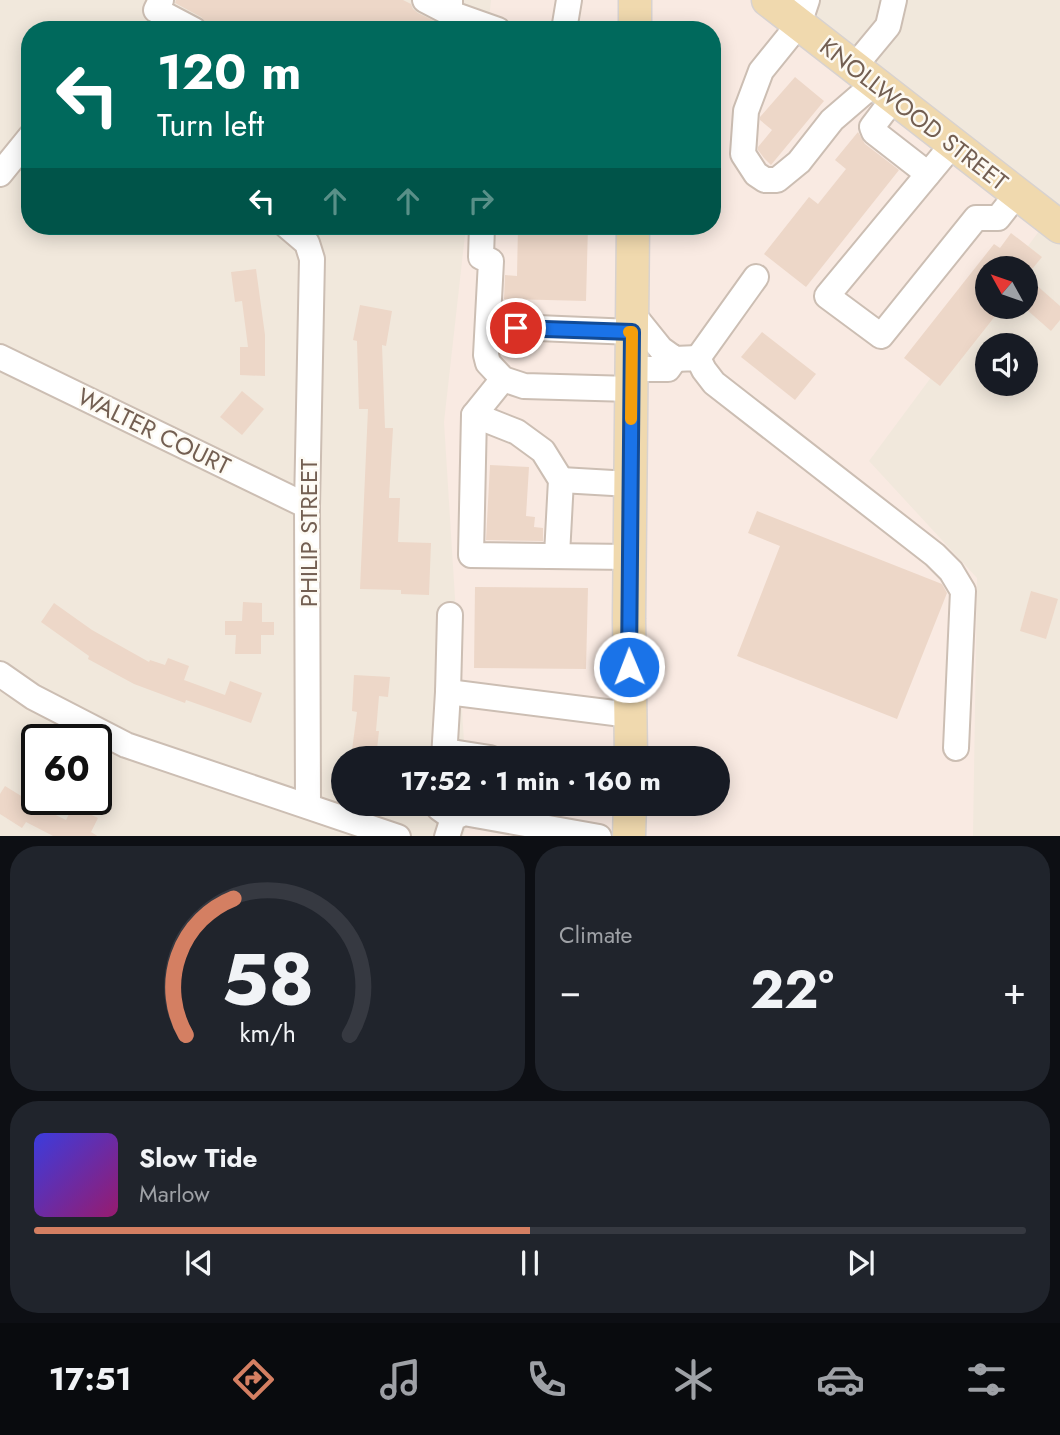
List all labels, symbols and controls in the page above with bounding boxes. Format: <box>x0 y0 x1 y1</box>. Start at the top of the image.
street label: KNOLLWOOD STREET <box>812 29 1016 199</box>
text: 120 m <box>157 37 301 107</box>
icon: left <box>42 49 133 140</box>
text: Turn left <box>157 102 264 148</box>
icon: left <box>243 182 281 220</box>
icon: ahead <box>316 182 354 220</box>
icon: ahead <box>389 182 427 220</box>
icon: right <box>462 182 500 220</box>
north arrow <box>975 256 1038 318</box>
map controls <box>975 256 1038 396</box>
pin <box>486 298 546 358</box>
icon: arrive <box>497 309 535 347</box>
button: sound <box>975 333 1038 396</box>
street label: WALTER COURT <box>72 379 236 483</box>
street label: PHILIP STREET <box>291 459 326 607</box>
position arrow <box>592 630 666 704</box>
speed limit sign: 60 <box>21 724 112 815</box>
text: 17:52 · 1 min · 160 m <box>400 762 661 800</box>
text: Climate <box>559 918 632 952</box>
text: 58 <box>221 927 314 1032</box>
text: 22° <box>750 952 834 1028</box>
text: − <box>559 963 581 1018</box>
text: + <box>1003 963 1026 1018</box>
text: km/h <box>239 1014 296 1050</box>
text: Slow Tide <box>139 1139 258 1177</box>
text: Marlow <box>139 1177 210 1211</box>
icon: previous <box>180 1244 218 1282</box>
icon: pause <box>511 1244 549 1282</box>
icon: next <box>842 1244 880 1282</box>
icon: directions <box>229 1355 278 1404</box>
icon: music <box>376 1355 425 1404</box>
icon: phone <box>522 1355 571 1404</box>
icon: climate <box>669 1355 718 1404</box>
icon: car <box>816 1355 865 1404</box>
icon: filters <box>962 1355 1011 1404</box>
text: 17:51 <box>49 1356 132 1402</box>

